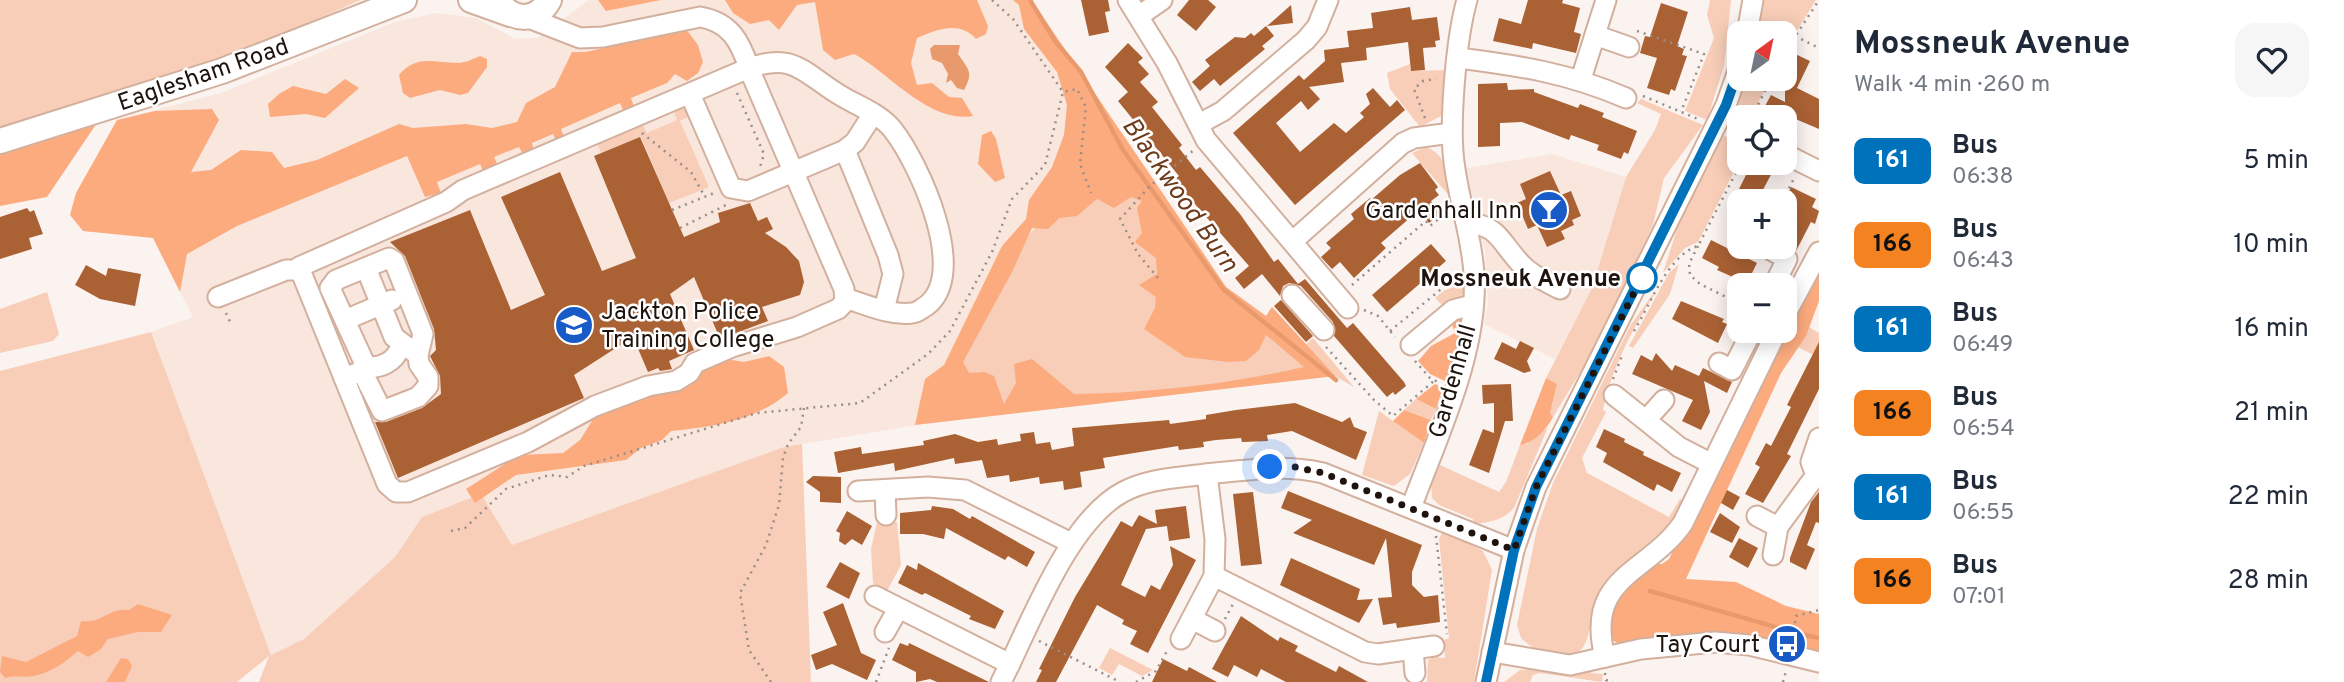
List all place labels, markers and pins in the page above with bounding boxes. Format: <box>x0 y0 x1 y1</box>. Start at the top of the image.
bar icon: Gardenhall Inn <box>1528 189 1570 231</box>
place label: Gardenhall Inn <box>1365 197 1522 227</box>
marker: Mossneuk Avenue <box>1627 263 1657 293</box>
place label: Mossneuk Avenue <box>1420 265 1621 295</box>
place label: Jackton Police Training College <box>601 298 774 356</box>
school or university icon: Jackton Police Training College <box>553 304 595 346</box>
bus stop icon: Tay Court <box>1766 623 1808 665</box>
place label: Tay Court <box>1655 631 1760 661</box>

